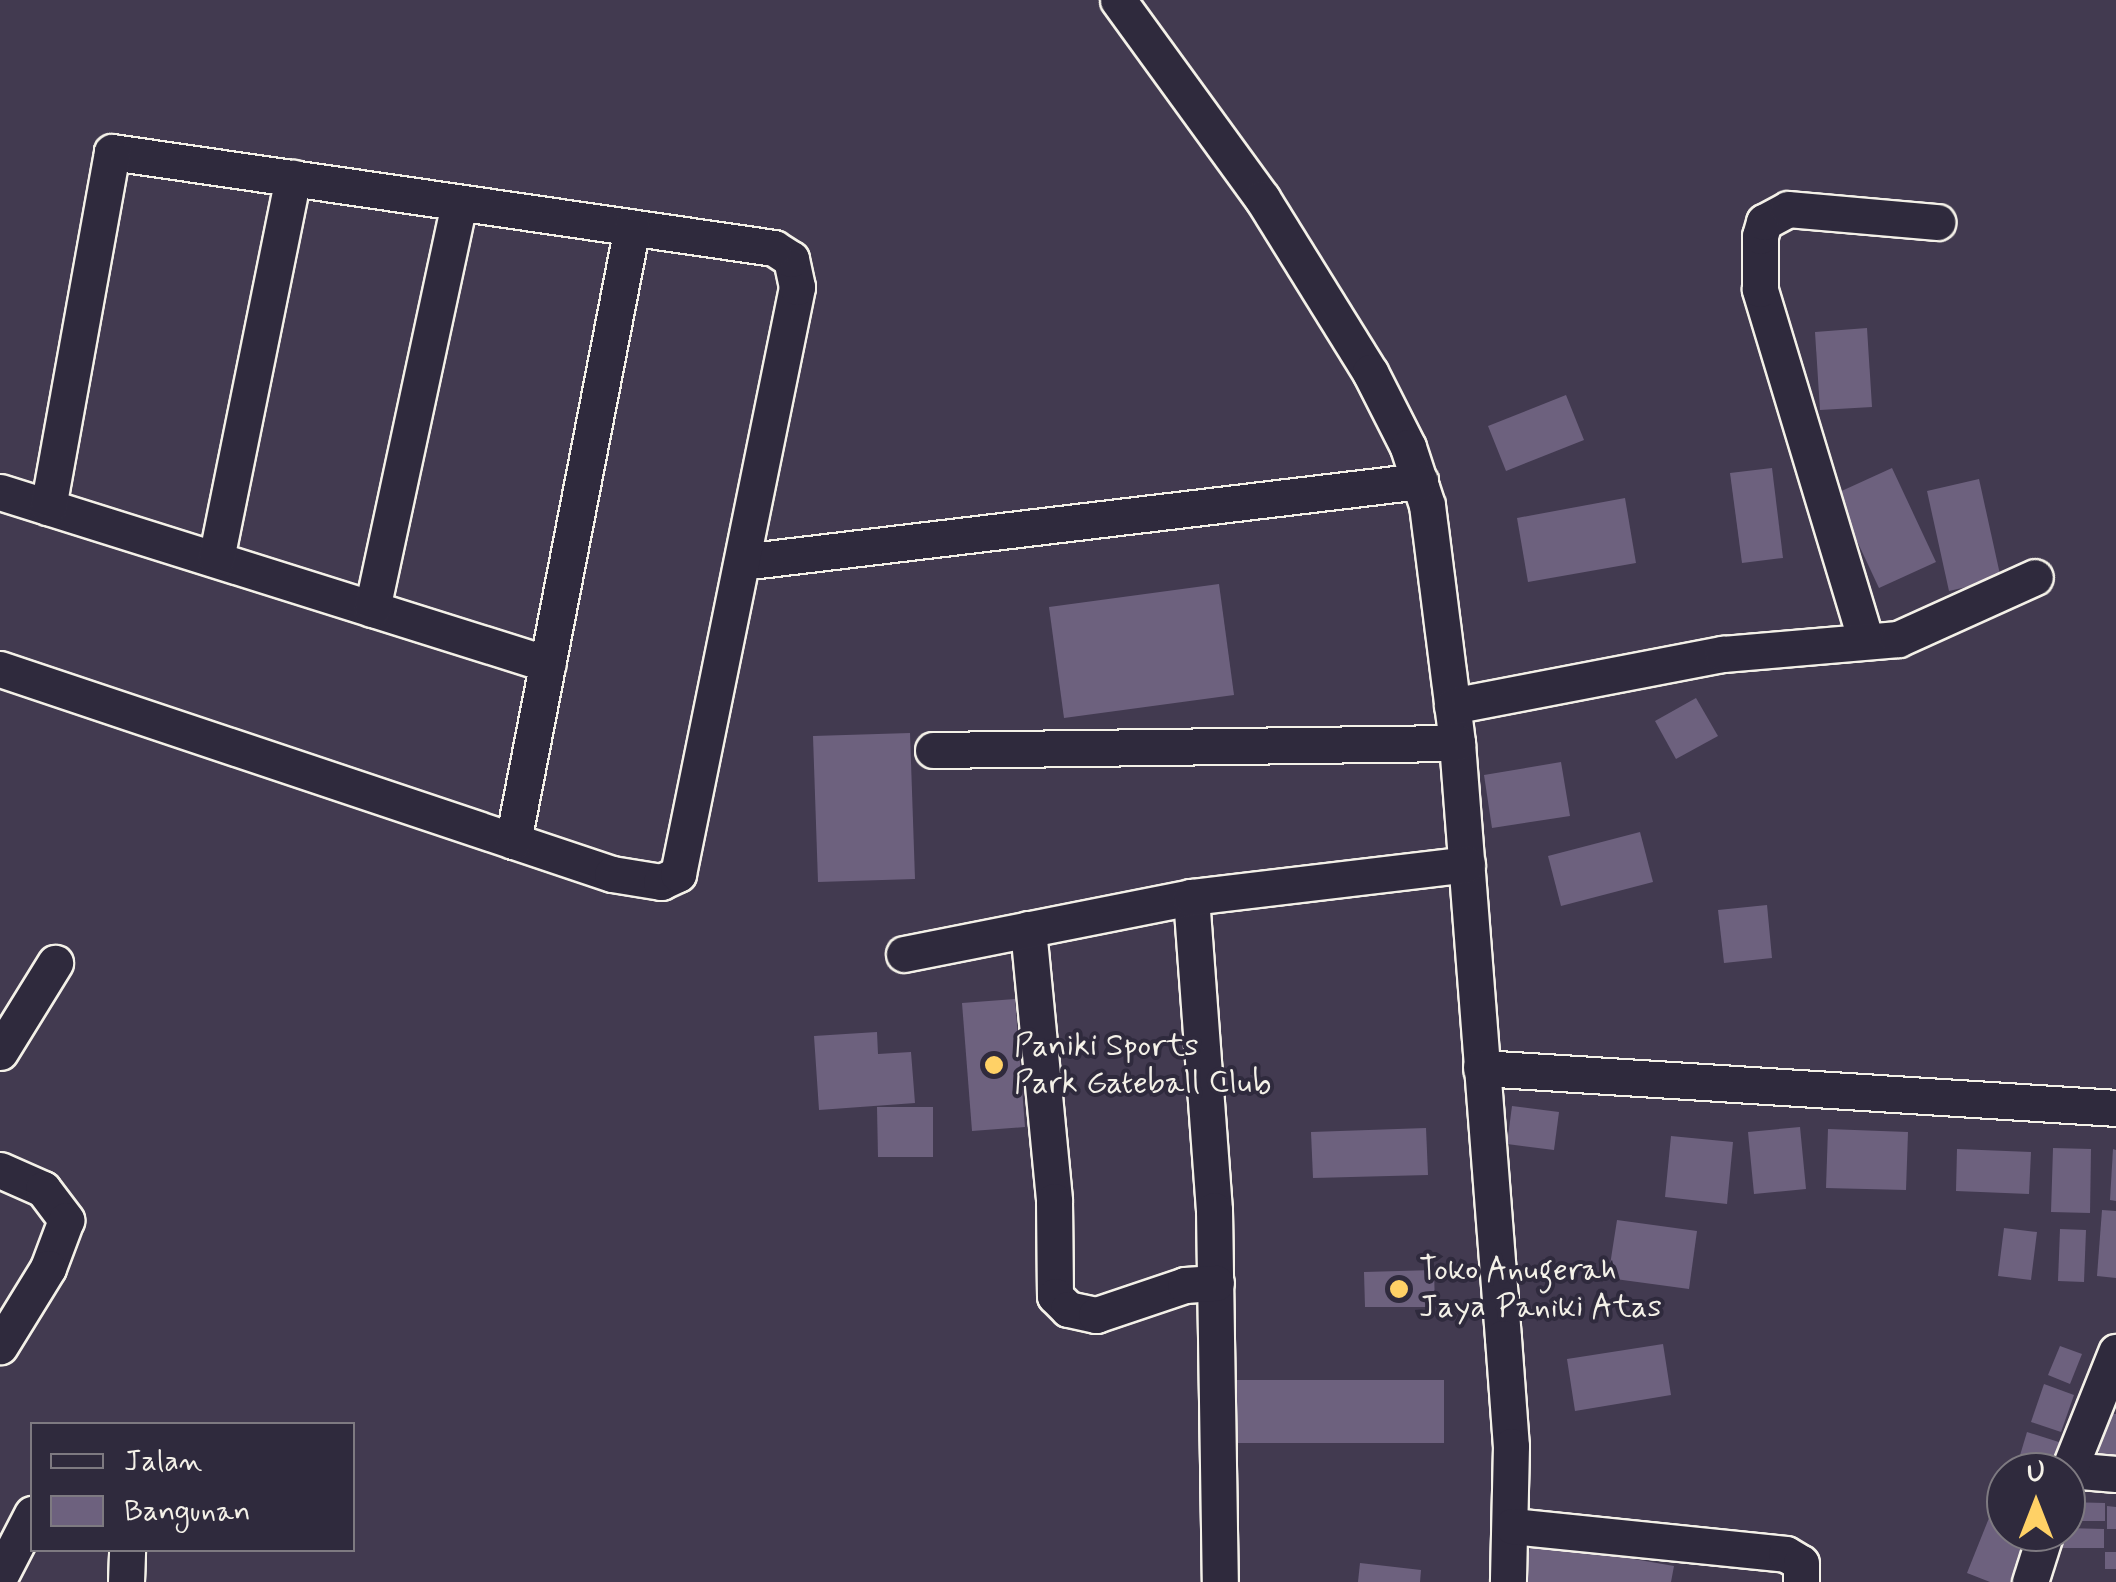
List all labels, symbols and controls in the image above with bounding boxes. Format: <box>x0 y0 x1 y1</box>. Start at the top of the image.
place label: Paniki Sports Park Gateball Club <box>1014 1028 1271 1103</box>
marker: Paniki Sports Park Gateball Club <box>983 1054 1005 1076</box>
place label: Toko Anugerah Jaya Paniki Atas <box>1419 1252 1656 1327</box>
marker: Toko Anugerah Jaya Paniki Atas <box>1388 1278 1410 1300</box>
legend <box>30 1422 355 1552</box>
text: Jalan <box>124 1442 202 1481</box>
north arrow <box>1986 1452 2086 1552</box>
text: U <box>2027 1455 2045 1492</box>
text: Bangunan <box>124 1492 251 1531</box>

